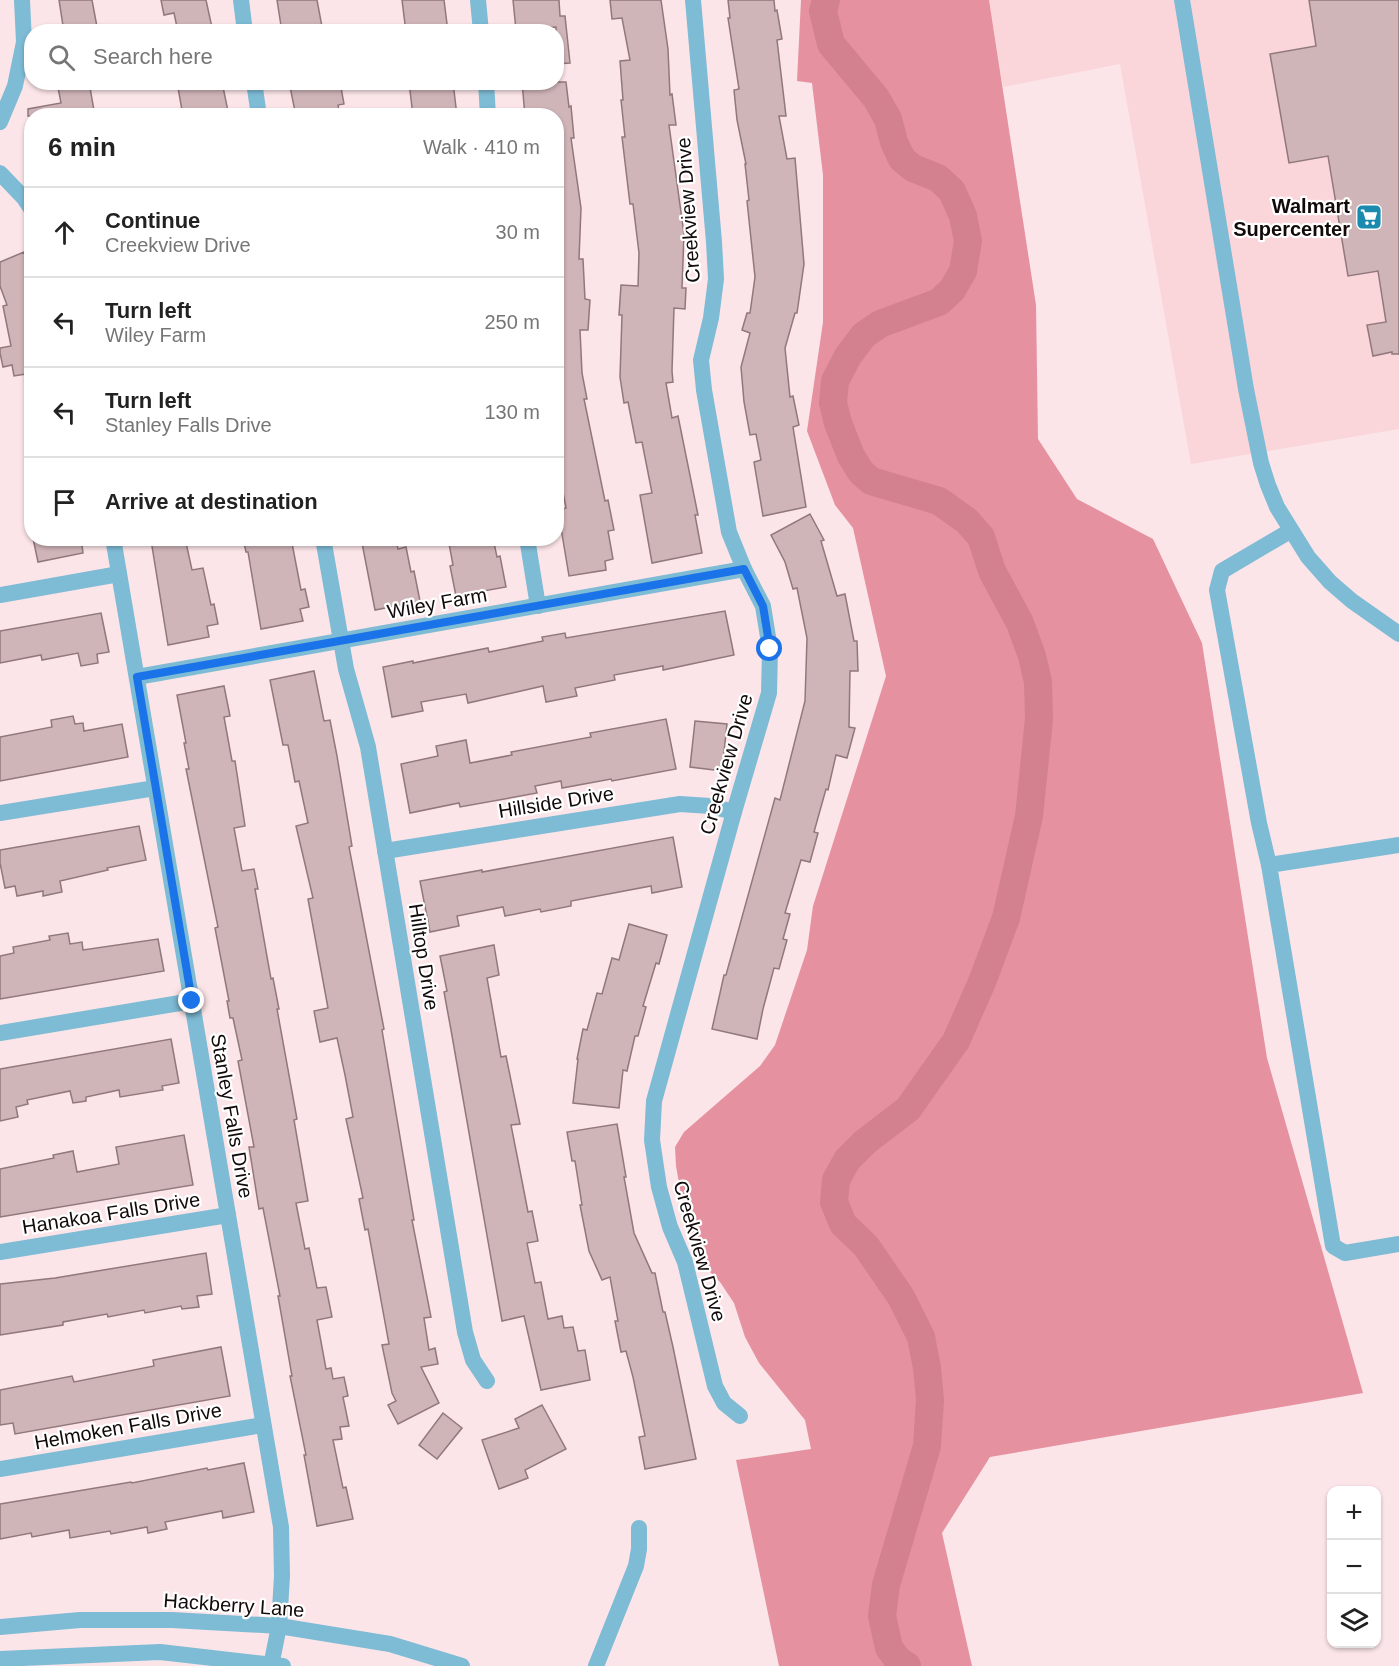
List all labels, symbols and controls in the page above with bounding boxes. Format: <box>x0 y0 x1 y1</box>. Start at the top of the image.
search box <box>24 24 564 90</box>
icon: search <box>45 41 78 74</box>
text: Search here <box>93 44 213 69</box>
text: 6 min <box>48 132 116 162</box>
text: Walk · 410 m <box>423 136 540 158</box>
street label: Creekview Drive <box>672 137 704 283</box>
place label: Walmart Supercenter <box>1233 195 1350 240</box>
supermarket icon: Walmart Supercenter <box>1354 202 1384 232</box>
text: Continue <box>105 208 200 233</box>
icon: ahead <box>48 216 81 249</box>
text: 30 m <box>496 221 540 243</box>
text: Creekview Drive <box>105 234 251 256</box>
text: Turn left <box>105 298 191 323</box>
icon: left <box>48 306 81 339</box>
text: 250 m <box>484 311 540 333</box>
text: Wiley Farm <box>105 324 206 346</box>
text: Turn left <box>105 388 191 413</box>
icon: left <box>48 396 81 429</box>
text: 130 m <box>484 401 540 423</box>
text: Stanley Falls Drive <box>105 414 272 436</box>
icon: arrive <box>48 486 81 519</box>
text: Arrive at destination <box>105 489 318 514</box>
street label: Wiley Farm <box>385 583 489 623</box>
route start <box>756 635 782 661</box>
street label: Creekview Drive <box>695 691 757 837</box>
street label: Hillside Drive <box>497 782 615 822</box>
street label: Hilltop Drive <box>405 902 443 1012</box>
route end <box>178 987 204 1013</box>
street label: Stanley Falls Drive <box>207 1032 257 1200</box>
street label: Creekview Drive <box>669 1178 731 1324</box>
street label: Hanakoa Falls Drive <box>20 1188 202 1238</box>
street label: Helmoken Falls Drive <box>33 1399 223 1453</box>
map controls <box>1327 1486 1381 1648</box>
button: + <box>1327 1486 1381 1540</box>
button: − <box>1327 1540 1381 1594</box>
street label: Hackberry Lane <box>163 1589 305 1621</box>
button: layers <box>1327 1594 1381 1648</box>

